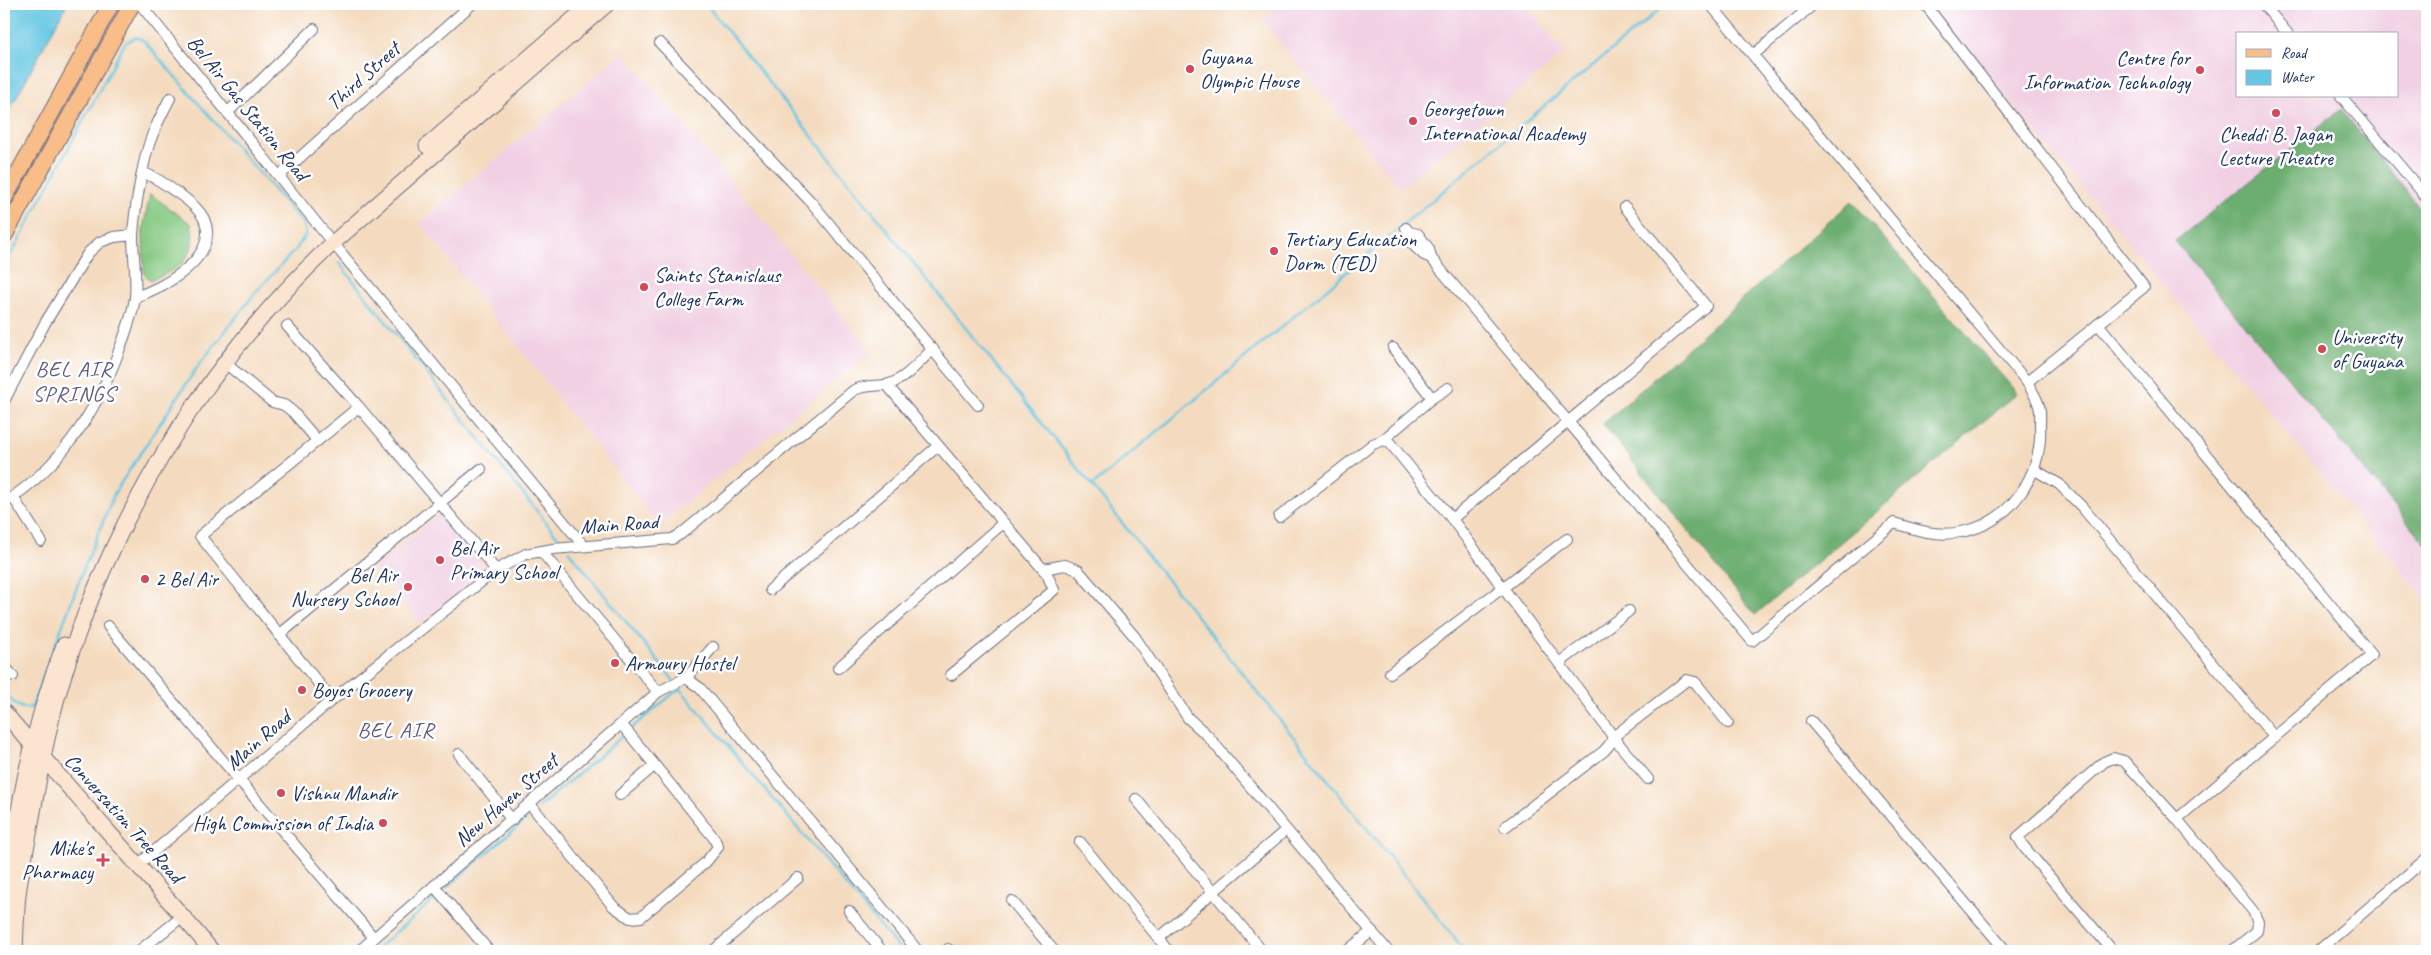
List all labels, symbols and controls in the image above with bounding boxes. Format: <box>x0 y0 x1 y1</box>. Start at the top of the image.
street label: Bel Air Gas Station Road <box>182 30 317 189</box>
legend <box>2236 32 2398 98</box>
street label: Third Street <box>321 34 407 116</box>
place label: Guyana Olympic House <box>1200 44 1301 94</box>
text: Road <box>2281 44 2308 63</box>
place label: Centre for Information Technology <box>2024 45 2192 95</box>
marker: Guyana Olympic House <box>1184 63 1196 75</box>
marker: Centre for Information Technology <box>2194 64 2206 76</box>
text: Water <box>2281 68 2315 87</box>
place label: Georgetown International Academy <box>1423 96 1587 146</box>
marker: Cheddi B. Jagan Lecture Theatre <box>2270 107 2282 119</box>
marker: Georgetown International Academy <box>1407 115 1419 127</box>
place label: Cheddi B. Jagan Lecture Theatre <box>2219 121 2334 171</box>
place label: Tertiary Education Dorm (TED) <box>1284 226 1417 276</box>
marker: Tertiary Education Dorm (TED) <box>1268 245 1280 257</box>
place label: Saints Stanislaus College Farm <box>654 262 782 312</box>
marker: Saints Stanislaus College Farm <box>638 281 650 293</box>
place label: University of Guyana <box>2332 324 2405 374</box>
marker: University of Guyana <box>2316 343 2328 355</box>
district label: BEL AIR SPRINGS <box>32 355 119 408</box>
street label: Main Road <box>579 508 663 540</box>
place label: Bel Air Primary School <box>450 535 561 585</box>
marker: Bel Air Primary School <box>434 554 446 566</box>
place label: Bel Air Nursery School <box>291 562 401 612</box>
place label: 2 Bel Air <box>155 566 220 592</box>
marker: 2 Bel Air <box>139 573 151 585</box>
marker: Bel Air Nursery School <box>402 581 414 593</box>
place label: Armoury Hostel <box>625 650 738 676</box>
marker: Armoury Hostel <box>609 657 621 669</box>
place label: Boyos Grocery <box>312 677 413 703</box>
marker: Boyos Grocery <box>296 684 308 696</box>
street label: Main Road <box>220 702 299 775</box>
district label: BEL AIR <box>358 716 437 744</box>
street label: New Haven Street <box>449 746 566 852</box>
street label: Conversation Tree Road <box>59 748 192 891</box>
place label: Vishnu Mandir <box>291 780 399 806</box>
marker: Vishnu Mandir <box>275 787 287 799</box>
place label: High Commission of India <box>193 810 375 836</box>
marker: High Commission of India <box>377 817 389 829</box>
place label: Mike's Pharmacy <box>22 835 95 885</box>
marker: Mike's Pharmacy <box>97 854 109 866</box>

